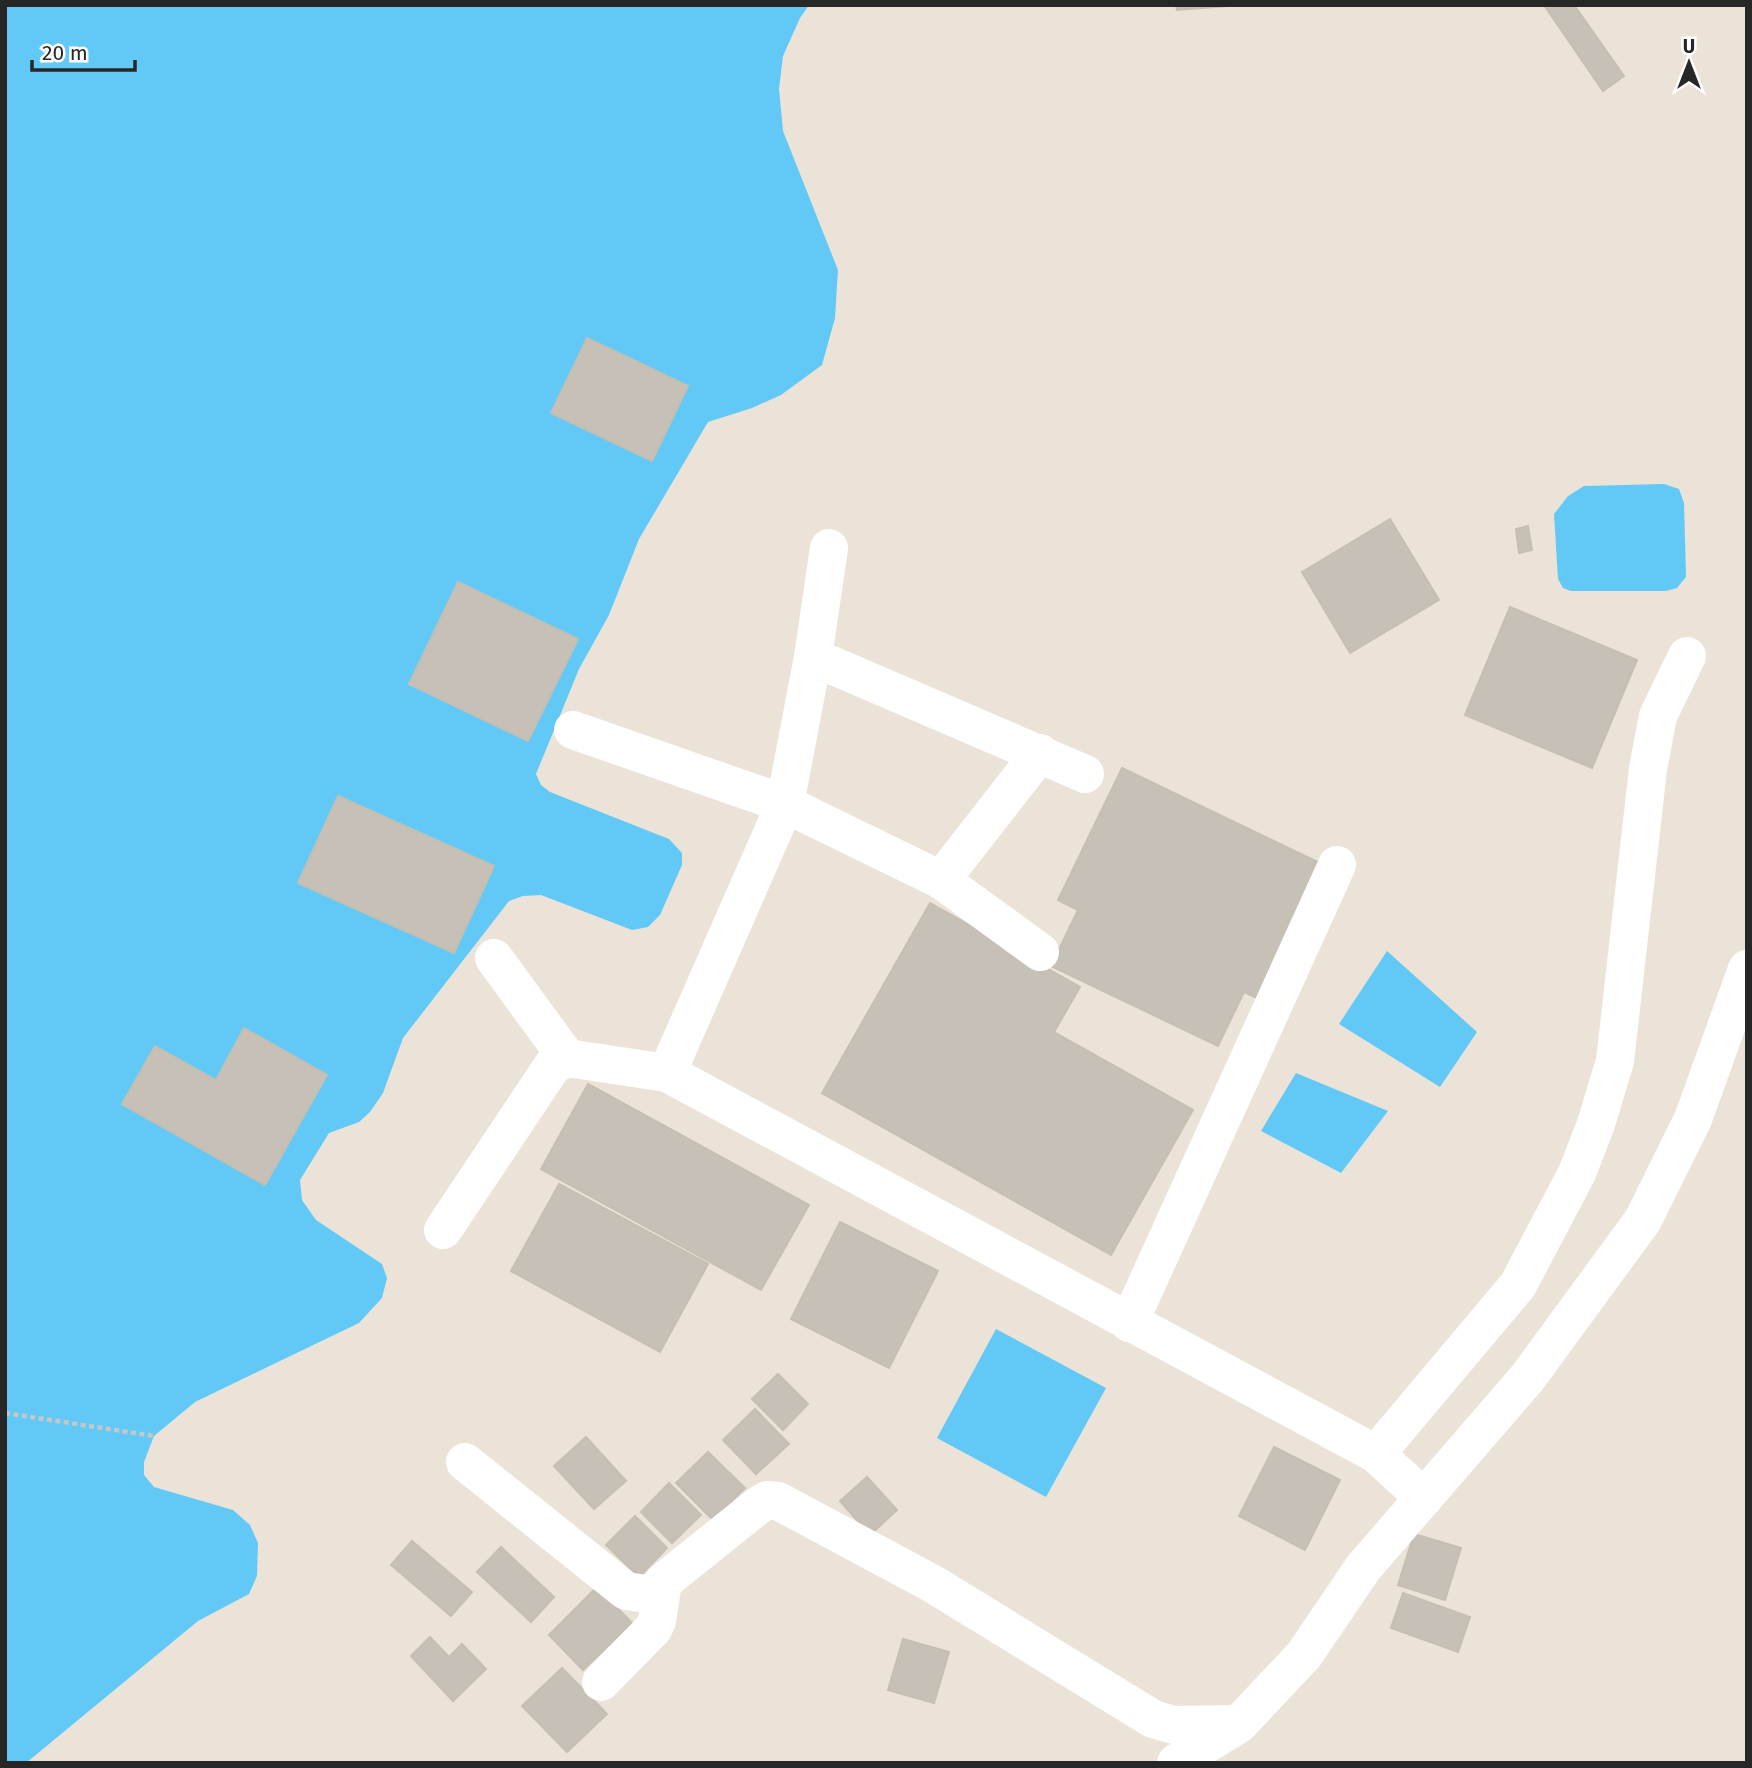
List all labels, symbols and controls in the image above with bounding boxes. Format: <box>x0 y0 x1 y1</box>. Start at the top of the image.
scale bar <box>32 28 135 72</box>
north arrow <box>1654 28 1724 98</box>
text: U <box>1683 35 1695 58</box>
text: 20 m <box>42 40 88 66</box>

